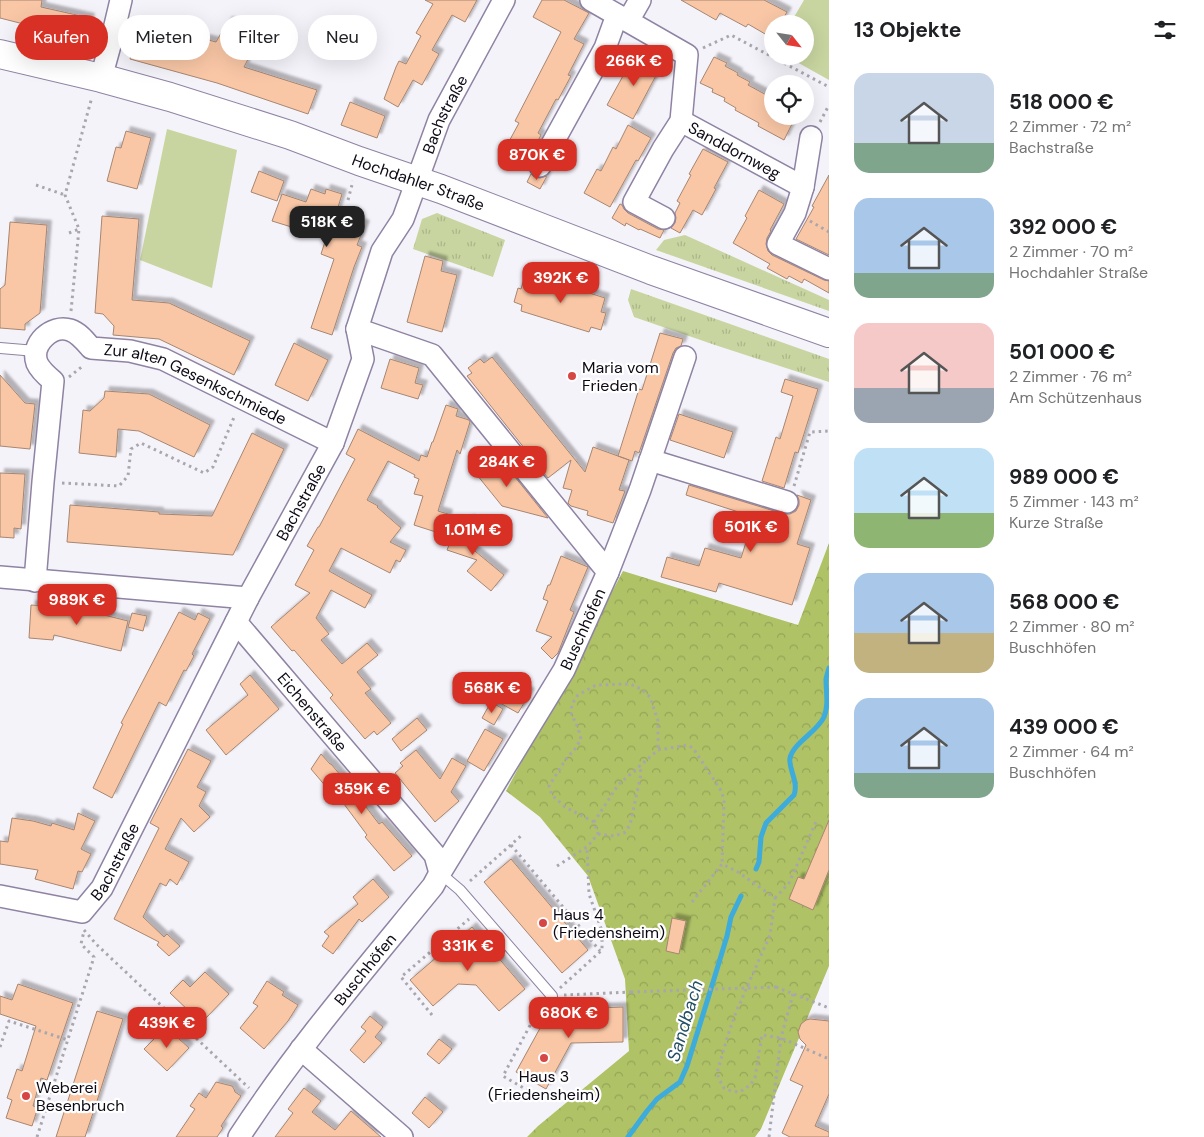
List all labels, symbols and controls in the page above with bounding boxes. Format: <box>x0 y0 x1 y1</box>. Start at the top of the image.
chip: Kaufen <box>15 15 108 60</box>
chip: Mieten <box>118 15 210 60</box>
chip: Filter <box>220 15 298 60</box>
chip: Neu <box>308 15 377 60</box>
north arrow <box>764 15 814 65</box>
map controls <box>764 15 814 125</box>
text: 13 Objekte <box>854 16 961 44</box>
icon: filters <box>1151 16 1179 44</box>
pin: 266K € <box>593 44 675 87</box>
text: 266K € <box>606 50 662 71</box>
street label: Bachstraße <box>418 71 472 157</box>
button: locate <box>764 75 814 125</box>
text: 518 000 € <box>1009 88 1114 116</box>
icon: home <box>894 93 954 153</box>
text: 2 Zimmer · 72 m² <box>1009 116 1131 137</box>
street label: Sanddornweg <box>685 117 784 184</box>
text: Bachstraße <box>1009 137 1094 158</box>
pin: 870K € <box>496 138 578 181</box>
text: 870K € <box>509 144 565 165</box>
street label: Hochdahler Straße <box>349 149 488 216</box>
pin: 518K € <box>286 206 368 248</box>
text: 518K € <box>301 211 353 232</box>
text: 392 000 € <box>1009 213 1117 241</box>
icon: home <box>894 218 954 278</box>
text: 2 Zimmer · 70 m² <box>1009 241 1133 262</box>
pin: 392K € <box>520 262 602 304</box>
text: Hochdahler Straße <box>1009 262 1148 283</box>
text: 392K € <box>533 267 589 288</box>
text: 501 000 € <box>1009 338 1115 366</box>
street label: Zur alten Gesenkschmiede <box>103 339 290 429</box>
icon: home <box>894 343 954 403</box>
place label: Maria vom Frieden <box>582 357 659 396</box>
text: 2 Zimmer · 76 m² <box>1009 366 1132 387</box>
marker: Maria vom Frieden <box>566 370 578 382</box>
text: Am Schützenhaus <box>1009 387 1142 408</box>
pin: 284K € <box>466 446 548 488</box>
text: 284K € <box>479 451 535 472</box>
street label: Bachstraße <box>272 460 331 544</box>
text: 989 000 € <box>1009 463 1119 491</box>
icon: home <box>894 468 954 528</box>
text: 5 Zimmer · 143 m² <box>1009 491 1139 512</box>
pin: 501K € <box>710 510 792 553</box>
text: Kurze Straße <box>1009 512 1103 533</box>
pin: 1.01M € <box>427 514 519 556</box>
text: 501K € <box>724 516 778 537</box>
text: 1.01M € <box>445 519 501 540</box>
pin: 989K € <box>36 584 118 626</box>
street label: Buschhöfen <box>555 585 610 673</box>
text: 568 000 € <box>1009 588 1119 616</box>
text: 989K € <box>49 589 105 610</box>
icon: home <box>894 593 954 653</box>
text: 2 Zimmer · 80 m² <box>1009 616 1135 637</box>
text: Buschhöfen <box>1009 637 1096 658</box>
street label: Eichenstraße <box>273 668 352 756</box>
pin: 568K € <box>451 672 533 714</box>
text: 568K € <box>463 677 521 698</box>
text: 439 000 € <box>1009 713 1119 741</box>
icon: home <box>894 718 954 778</box>
text: 2 Zimmer · 64 m² <box>1009 741 1134 762</box>
text: Buschhöfen <box>1009 762 1096 783</box>
pin: 359K € <box>321 772 403 815</box>
text: 359K € <box>334 778 390 799</box>
street label: Bachstraße <box>86 820 144 905</box>
place label: Haus 4 (Friedensheim) <box>553 904 665 943</box>
marker: Haus 4 (Friedensheim) <box>537 917 549 929</box>
street label: Buschhöfen <box>330 929 401 1010</box>
pin: 331K € <box>427 930 509 972</box>
text: 331K € <box>442 935 494 956</box>
water label: Sandbach <box>661 977 709 1065</box>
pin: 680K € <box>528 996 610 1039</box>
text: 680K € <box>540 1002 598 1023</box>
pin: 439K € <box>126 1006 208 1049</box>
text: 439K € <box>139 1012 195 1033</box>
marker: Haus 3 (Friedensheim) <box>538 1052 550 1064</box>
place label: Haus 3 (Friedensheim) <box>488 1066 600 1105</box>
place label: Weberei Besenbruch <box>36 1077 125 1116</box>
marker: Weberei Besenbruch <box>20 1090 32 1102</box>

